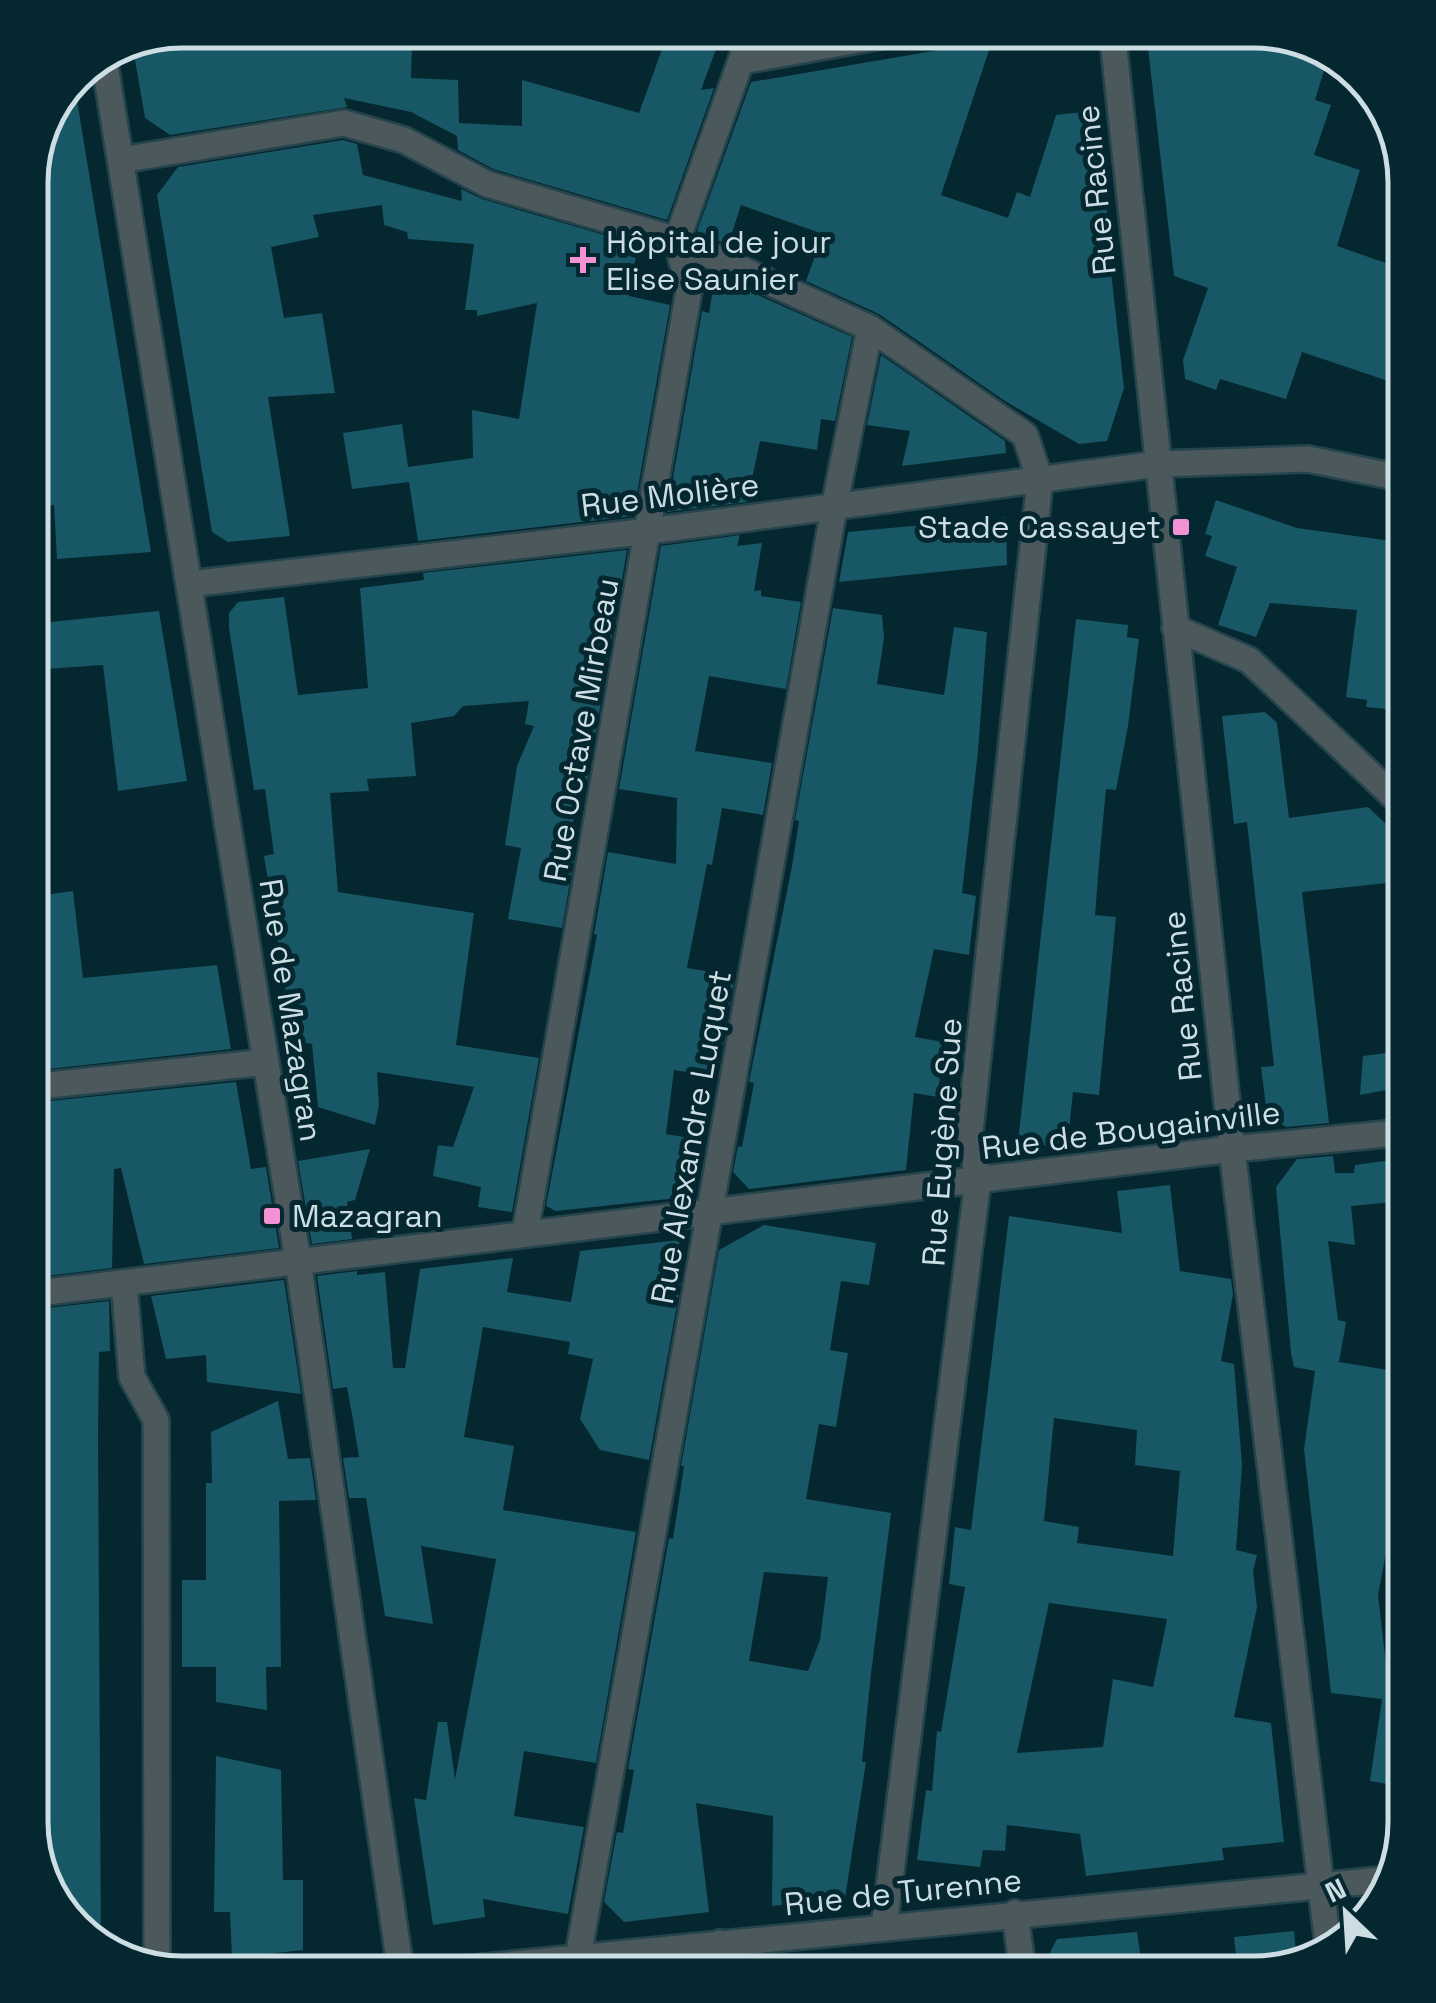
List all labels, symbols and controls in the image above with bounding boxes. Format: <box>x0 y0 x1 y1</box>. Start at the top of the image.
street label: Rue Racine <box>1067 103 1125 277</box>
place label: Hôpital de jour Elise Saunier <box>606 222 831 299</box>
marker: Hôpital de jour Elise Saunier <box>570 247 596 273</box>
street label: Rue Molière <box>578 464 762 526</box>
place label: Stade Cassayet <box>918 507 1161 547</box>
marker: Stade Cassayet <box>1170 516 1192 538</box>
street label: Rue Octave Mirbeau <box>535 575 627 885</box>
street label: Rue de Mazagran <box>250 876 332 1144</box>
street label: Rue Racine <box>1153 909 1211 1083</box>
street label: Rue Alexandre Luquet <box>642 967 740 1307</box>
street label: Rue Eugène Sue <box>913 1016 971 1268</box>
street label: Rue de Bougainville <box>979 1092 1283 1168</box>
place label: Mazagran <box>292 1196 443 1236</box>
marker: Mazagran <box>261 1205 283 1227</box>
street label: Rue de Turenne <box>782 1860 1024 1924</box>
north arrow <box>1296 1863 1396 1963</box>
text: N <box>1319 1870 1352 1911</box>

